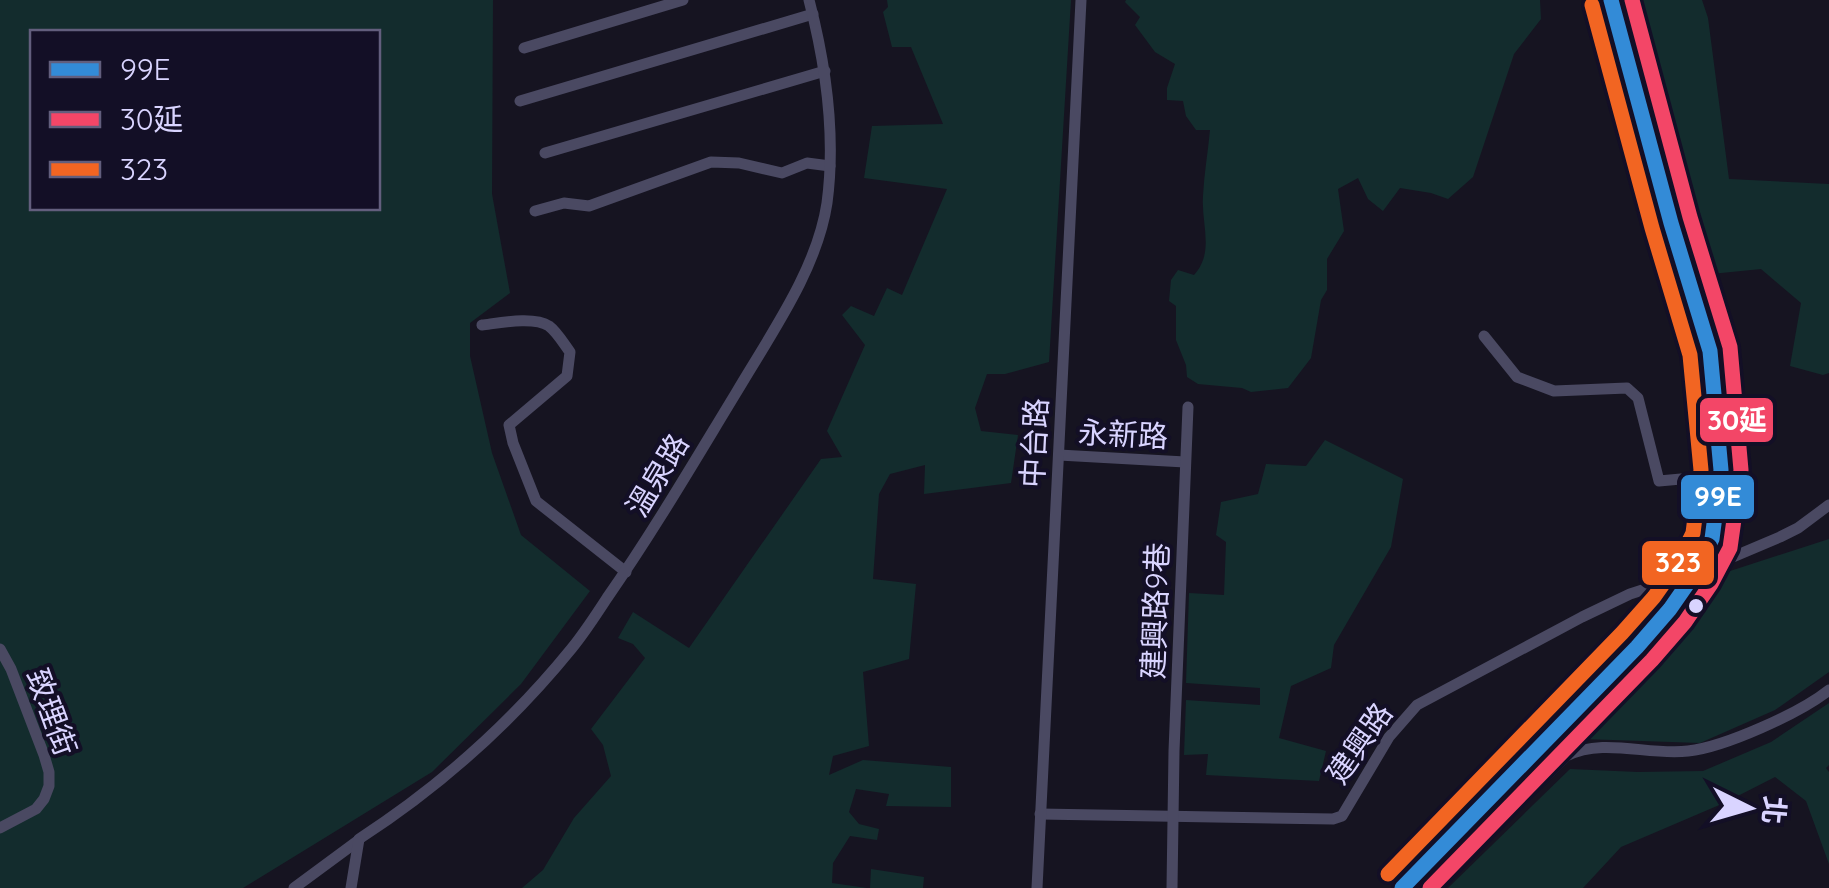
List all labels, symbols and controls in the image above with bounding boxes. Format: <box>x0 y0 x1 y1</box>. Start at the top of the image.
legend <box>30 30 380 210</box>
text: 99E <box>120 50 171 88</box>
text: 30延 <box>120 100 184 138</box>
text: 323 <box>120 150 168 188</box>
line badge: 30延 <box>1698 396 1775 444</box>
street label: 中台路 <box>1013 397 1055 489</box>
text: 30延 <box>1707 402 1767 437</box>
street label: 永新路 <box>1077 413 1169 455</box>
street label: 溫泉路 <box>618 427 696 523</box>
line badge: 99E <box>1679 473 1756 521</box>
text: 99E <box>1694 478 1742 513</box>
line badge: 323 <box>1640 539 1716 587</box>
street label: 建興路9巷 <box>1134 542 1176 680</box>
text: 323 <box>1655 544 1701 579</box>
unlabelled marker <box>1686 596 1706 616</box>
street label: 致理街 <box>19 663 85 761</box>
street label: 建興路 <box>1318 695 1400 791</box>
north arrow <box>1699 758 1799 858</box>
text: 北 <box>1756 795 1793 826</box>

